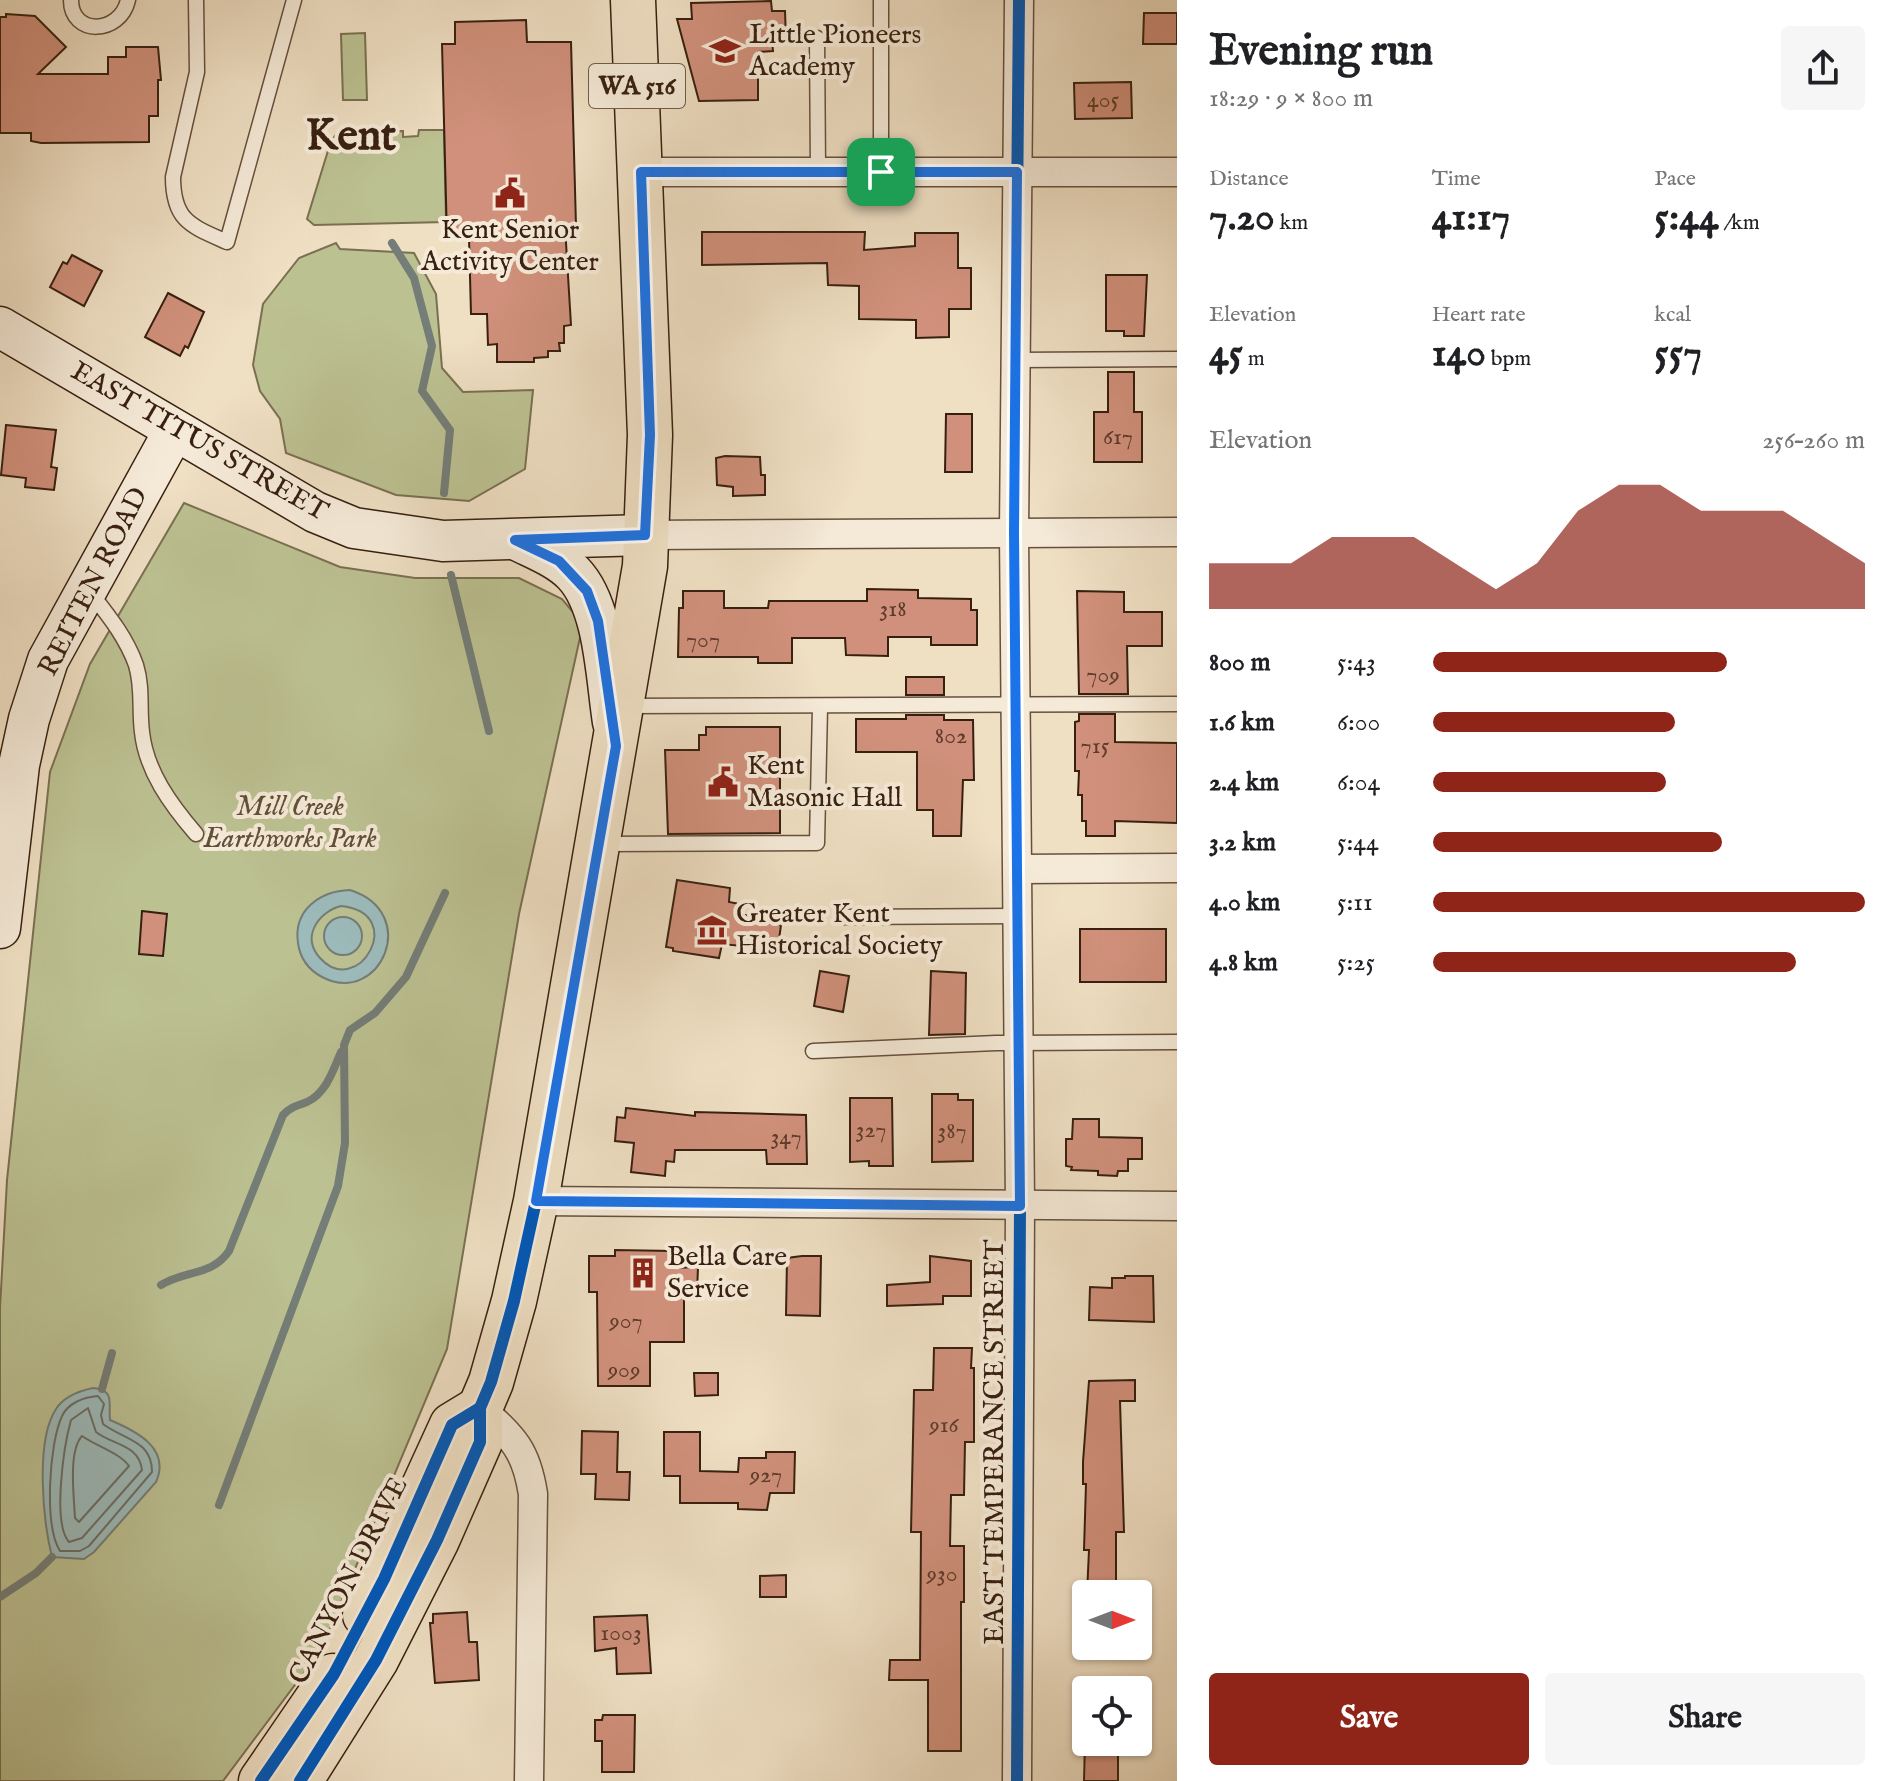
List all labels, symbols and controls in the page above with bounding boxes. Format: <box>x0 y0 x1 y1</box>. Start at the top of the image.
place label: Little Pioneers Academy <box>748 18 921 85</box>
text: Evening run <box>1209 24 1433 80</box>
button: share <box>1781 26 1865 110</box>
school or university icon: Little Pioneers Academy <box>708 34 742 68</box>
road number: WA 516 <box>589 64 685 108</box>
text: 18:29 · 9 × 800 m <box>1209 82 1373 115</box>
house number: 405 <box>1087 85 1119 116</box>
district label: Kent <box>306 109 396 165</box>
pin <box>847 138 915 206</box>
icon: arrive <box>859 150 903 194</box>
text: Distance <box>1209 165 1289 193</box>
text: Time <box>1432 165 1481 193</box>
text: Pace <box>1654 165 1696 193</box>
public building icon: Kent Senior Activity Center <box>493 176 527 210</box>
text: 7.20 <box>1209 193 1275 244</box>
text: 41:17 <box>1432 193 1510 244</box>
text: 5:44 <box>1654 193 1719 244</box>
text: km <box>1275 209 1308 237</box>
text: /km <box>1719 209 1760 237</box>
place label: Kent Senior Activity Center <box>420 213 599 280</box>
text: Elevation <box>1209 301 1296 329</box>
text: Heart rate <box>1432 301 1526 329</box>
text: kcal <box>1654 301 1691 329</box>
text: 45 <box>1209 329 1243 380</box>
text: 140 <box>1432 329 1486 380</box>
text: 557 <box>1654 329 1702 380</box>
text: m <box>1243 345 1265 373</box>
text: bpm <box>1486 345 1531 373</box>
street label: EAST TITUS STREET <box>64 354 334 530</box>
house number: 617 <box>1103 422 1133 453</box>
text: Elevation <box>1209 424 1312 457</box>
text: 256–260 m <box>1762 424 1865 457</box>
street label: REITEN ROAD <box>31 482 157 682</box>
house number: 318 <box>879 594 907 625</box>
house number: 707 <box>686 625 720 656</box>
text: 800 m <box>1209 646 1271 679</box>
text: 5:43 <box>1337 646 1376 679</box>
house number: 709 <box>1086 660 1120 691</box>
text: 1.6 km <box>1209 706 1275 739</box>
text: 6:00 <box>1337 706 1380 739</box>
house number: 802 <box>935 721 967 752</box>
house number: 715 <box>1081 731 1110 762</box>
place label: Kent Masonic Hall <box>747 749 903 816</box>
public building icon: Kent Masonic Hall <box>706 765 740 799</box>
text: 2.4 km <box>1209 766 1279 799</box>
text: 6:04 <box>1337 766 1380 799</box>
park label: Mill Creek Earthworks Park <box>202 790 377 857</box>
text: 3.2 km <box>1209 826 1276 859</box>
text: 5:44 <box>1337 826 1379 859</box>
text: 4.0 km <box>1209 886 1280 919</box>
text: 5:11 <box>1337 886 1373 919</box>
place label: Greater Kent Historical Society <box>736 897 943 964</box>
museum icon: Greater Kent Historical Society <box>695 913 729 947</box>
text: 4.8 km <box>1209 946 1278 979</box>
text: 5:25 <box>1337 946 1375 979</box>
house number: 327 <box>855 1115 887 1146</box>
house number: 387 <box>937 1116 967 1147</box>
house number: 347 <box>770 1122 802 1153</box>
street label: EAST TEMPERANCE STREET <box>978 1239 1013 1645</box>
place label: Bella Care Service <box>667 1240 787 1307</box>
building icon: Bella Care Service <box>626 1256 660 1290</box>
house number: 907 <box>608 1306 643 1337</box>
house number: 909 <box>607 1355 640 1386</box>
house number: 916 <box>928 1410 960 1441</box>
house number: 927 <box>749 1460 782 1491</box>
street label: CANYON DRIVE <box>282 1471 416 1691</box>
house number: 930 <box>925 1559 958 1590</box>
north arrow <box>1072 1580 1152 1660</box>
map controls <box>1072 1580 1152 1756</box>
house number: 1003 <box>600 1618 642 1649</box>
button: Save <box>1209 1673 1529 1765</box>
button: Share <box>1545 1673 1865 1765</box>
button: locate <box>1072 1676 1152 1756</box>

